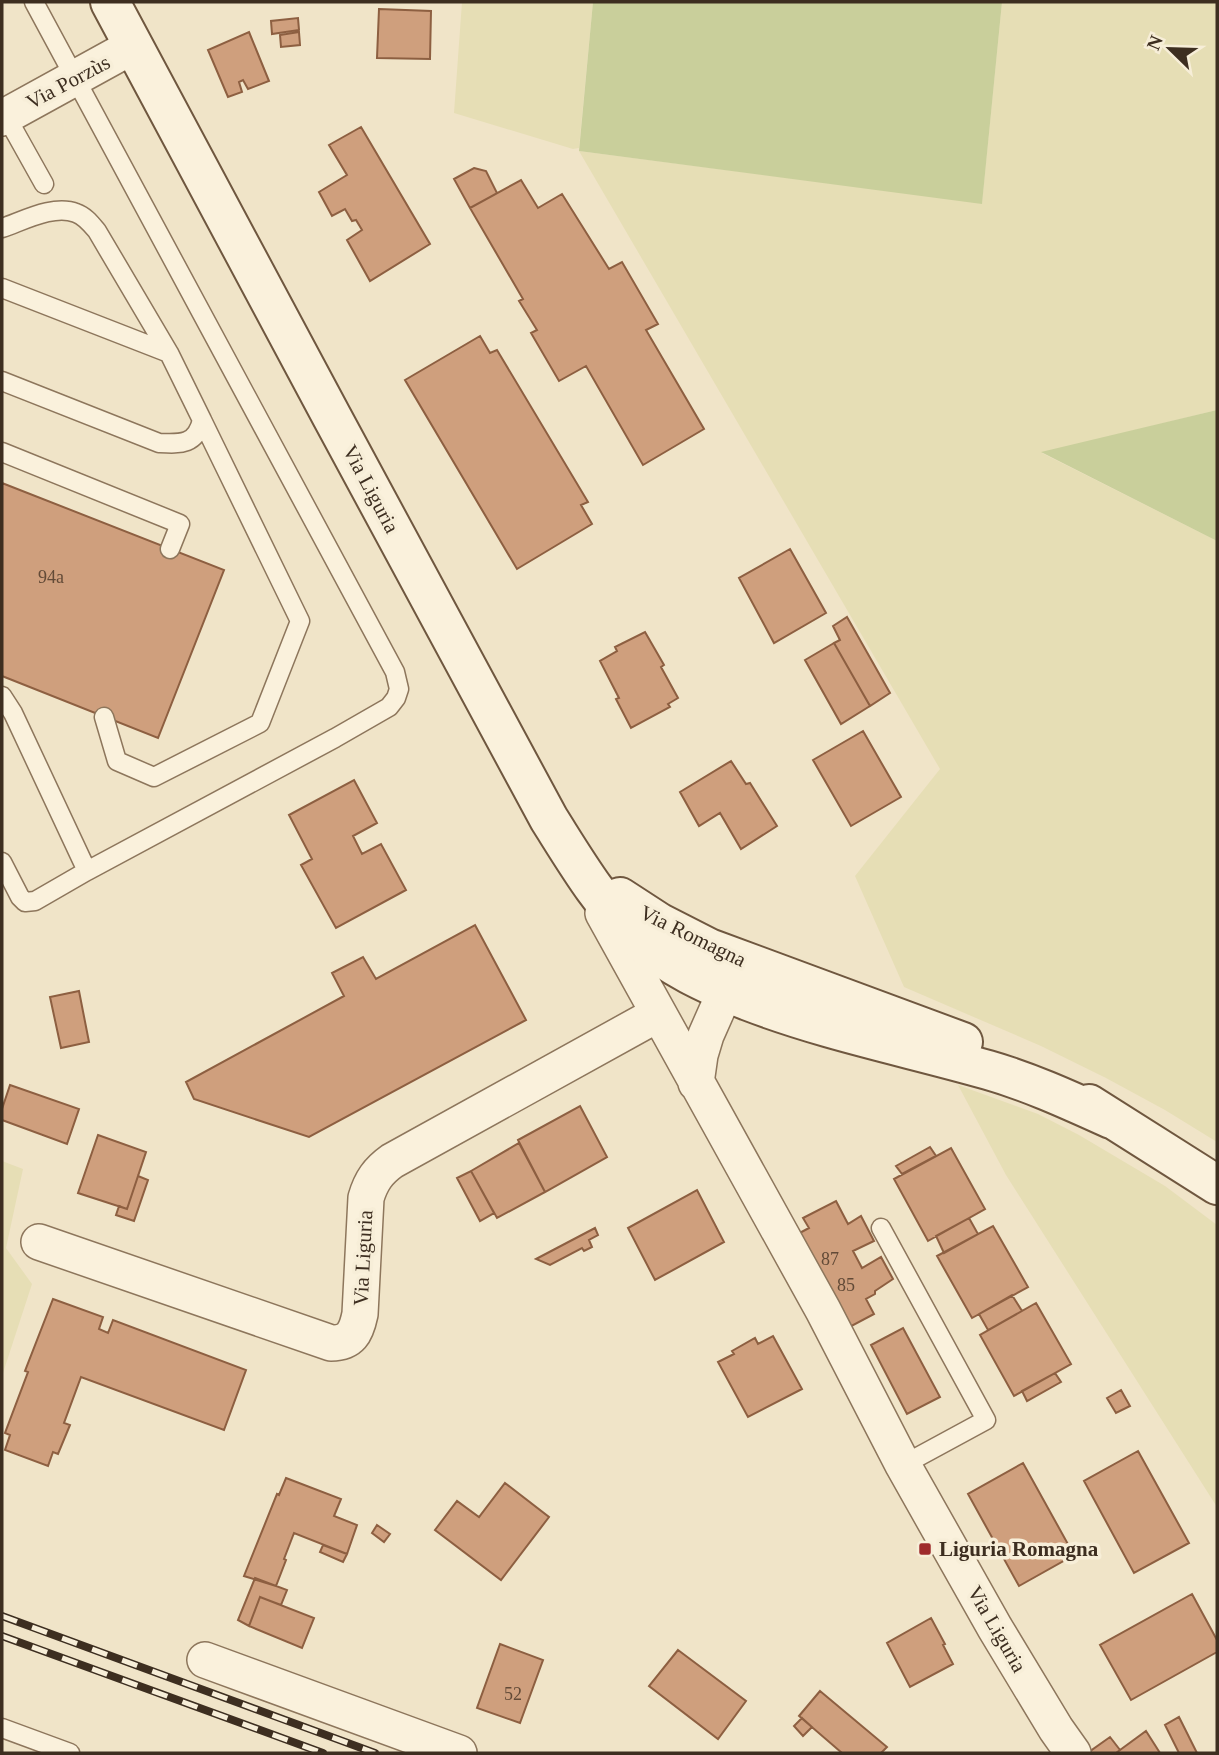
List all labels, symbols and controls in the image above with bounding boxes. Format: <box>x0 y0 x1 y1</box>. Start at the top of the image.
north arrow <box>1135 14 1205 84</box>
text: N <box>1142 32 1167 53</box>
street label: Via Porzùs <box>22 50 114 114</box>
street label: Via Liguria <box>338 441 404 538</box>
house number: 94a <box>38 567 64 587</box>
street label: Via Romagna <box>636 900 750 972</box>
street label: Via Liguria <box>349 1209 378 1307</box>
house number: 87 <box>821 1249 839 1269</box>
house number: 85 <box>837 1275 855 1295</box>
place label: Liguria Romagna <box>939 1537 1099 1561</box>
marker: Liguria Romagna <box>917 1541 933 1557</box>
street label: Via Liguria <box>963 1581 1032 1677</box>
house number: 52 <box>504 1684 522 1704</box>

